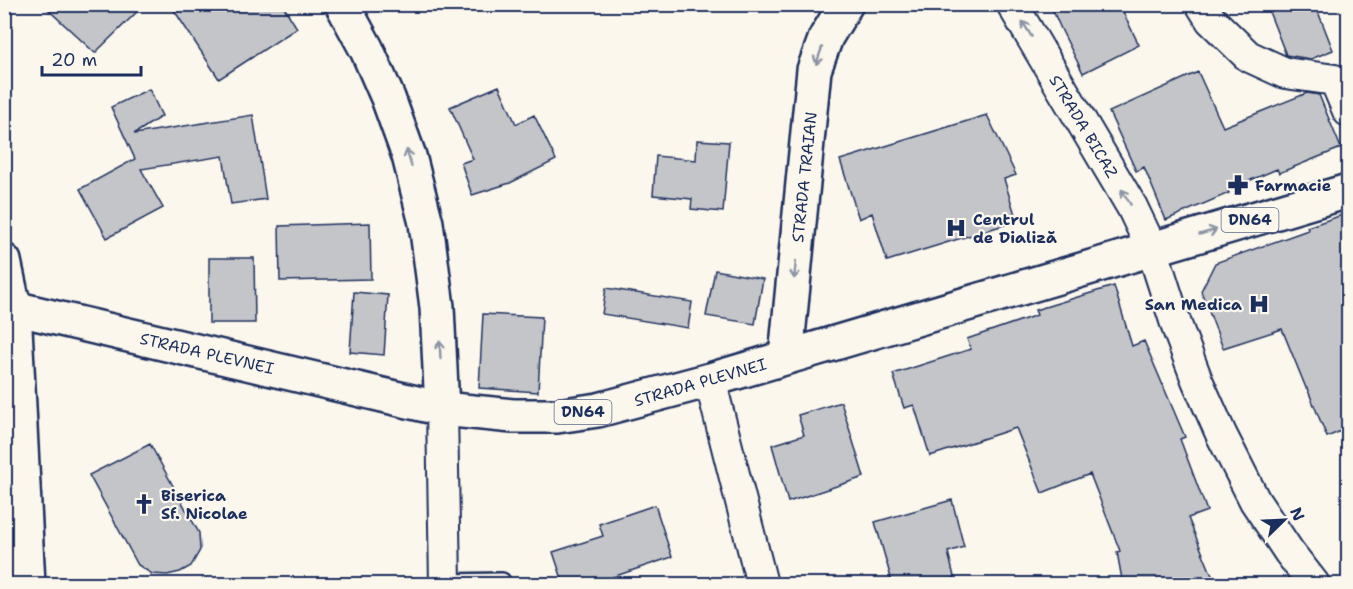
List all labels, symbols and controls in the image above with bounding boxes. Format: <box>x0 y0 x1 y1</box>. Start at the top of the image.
one-way arrow <box>1020 21 1032 38</box>
scale bar <box>42 39 141 77</box>
one-way arrow <box>813 46 824 65</box>
text: 20 m <box>51 48 97 72</box>
street label: STRADA BICAZ <box>1045 71 1123 182</box>
street label: STRADA TRAIAN <box>787 111 822 243</box>
one-way arrow <box>403 149 414 168</box>
pharmacy icon: Farmacie <box>1226 173 1250 197</box>
place label: Farmacie <box>1255 175 1332 196</box>
one-way arrow <box>1119 189 1131 206</box>
road number: DN64 <box>1222 208 1278 232</box>
place label: Centrul de Dializă <box>973 209 1057 248</box>
hospital icon: Centrul de Dializă <box>944 216 968 240</box>
one-way arrow <box>1198 226 1217 237</box>
one-way arrow <box>789 260 800 280</box>
hospital icon: San Medica <box>1247 292 1271 316</box>
place label: San Medica <box>1145 294 1242 315</box>
street label: STRADA PLEVNEI <box>138 328 276 379</box>
one-way arrow <box>434 341 445 361</box>
street label: STRADA PLEVNEI <box>632 353 769 411</box>
road number: DN64 <box>554 400 612 424</box>
place label: Biserica Sf. Nicolae <box>161 485 248 524</box>
north arrow <box>1254 490 1314 550</box>
church icon: Biserica Sf. Nicolae <box>132 492 156 516</box>
text: N <box>1285 504 1309 524</box>

